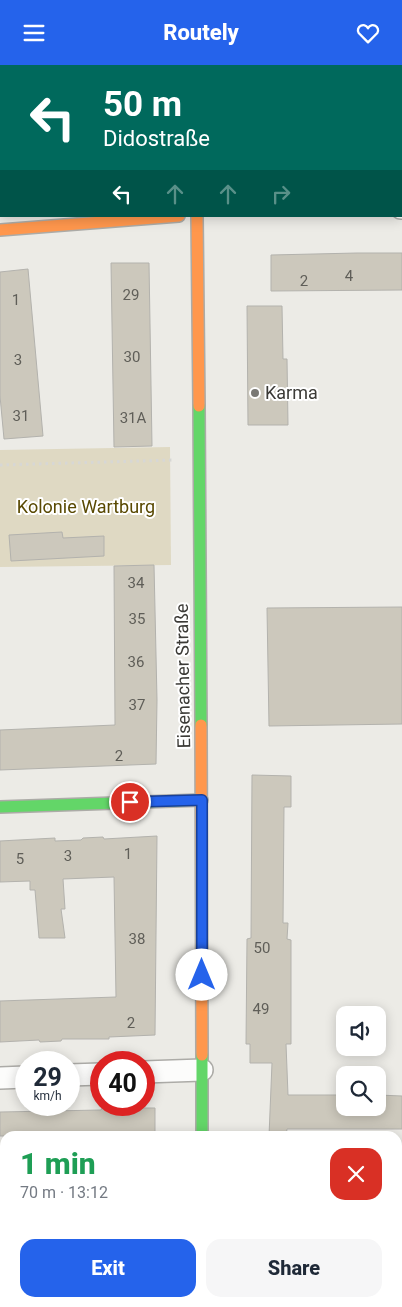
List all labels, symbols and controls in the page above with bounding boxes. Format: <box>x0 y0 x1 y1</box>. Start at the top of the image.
icon: menu <box>20 19 48 47</box>
icon: heart <box>354 19 382 47</box>
text: Routely <box>163 20 239 45</box>
text: 50 m <box>103 84 182 125</box>
icon: left <box>20 85 85 150</box>
text: Didostraße <box>103 126 210 151</box>
icon: left <box>108 180 136 208</box>
icon: ahead <box>161 180 189 208</box>
icon: ahead <box>214 180 242 208</box>
icon: right <box>267 180 295 208</box>
house number: 4 <box>345 267 354 285</box>
house number: 2 <box>300 272 308 290</box>
house number: 29 <box>123 286 139 304</box>
house number: 1 <box>12 291 20 309</box>
house number: 30 <box>124 348 140 366</box>
house number: 3 <box>14 351 22 369</box>
place label: Karma <box>265 382 318 403</box>
marker: Karma <box>249 387 261 399</box>
house number: 31 <box>13 407 29 425</box>
house number: 31A <box>120 409 147 427</box>
park label: Kolonie Wartburg <box>17 496 155 517</box>
house number: 34 <box>128 574 145 592</box>
street label: Eisenacher Straße <box>171 603 194 749</box>
house number: 35 <box>129 610 145 628</box>
house number: 36 <box>128 653 144 671</box>
house number: 37 <box>129 696 145 714</box>
house number: 2 <box>115 747 123 765</box>
pin <box>109 781 151 823</box>
icon: arrive <box>116 788 144 816</box>
house number: 1 <box>124 845 132 863</box>
house number: 3 <box>64 847 72 865</box>
house number: 5 <box>16 850 24 868</box>
house number: 38 <box>129 930 145 948</box>
house number: 50 <box>254 939 270 957</box>
position arrow <box>175 948 227 1000</box>
house number: 49 <box>253 1000 269 1018</box>
map controls <box>336 1006 386 1116</box>
button: sound <box>336 1006 386 1056</box>
house number: 2 <box>127 1014 135 1032</box>
speed limit sign: 40 <box>90 1051 155 1116</box>
text: 29 <box>33 1063 62 1092</box>
button: search <box>336 1066 386 1116</box>
text: km/h <box>33 1089 62 1103</box>
text: 1 min <box>20 1146 96 1181</box>
button: close <box>330 1148 382 1200</box>
text: 70 m · 13:12 <box>20 1183 108 1202</box>
button: Exit <box>20 1239 196 1297</box>
button: Share <box>206 1239 382 1297</box>

